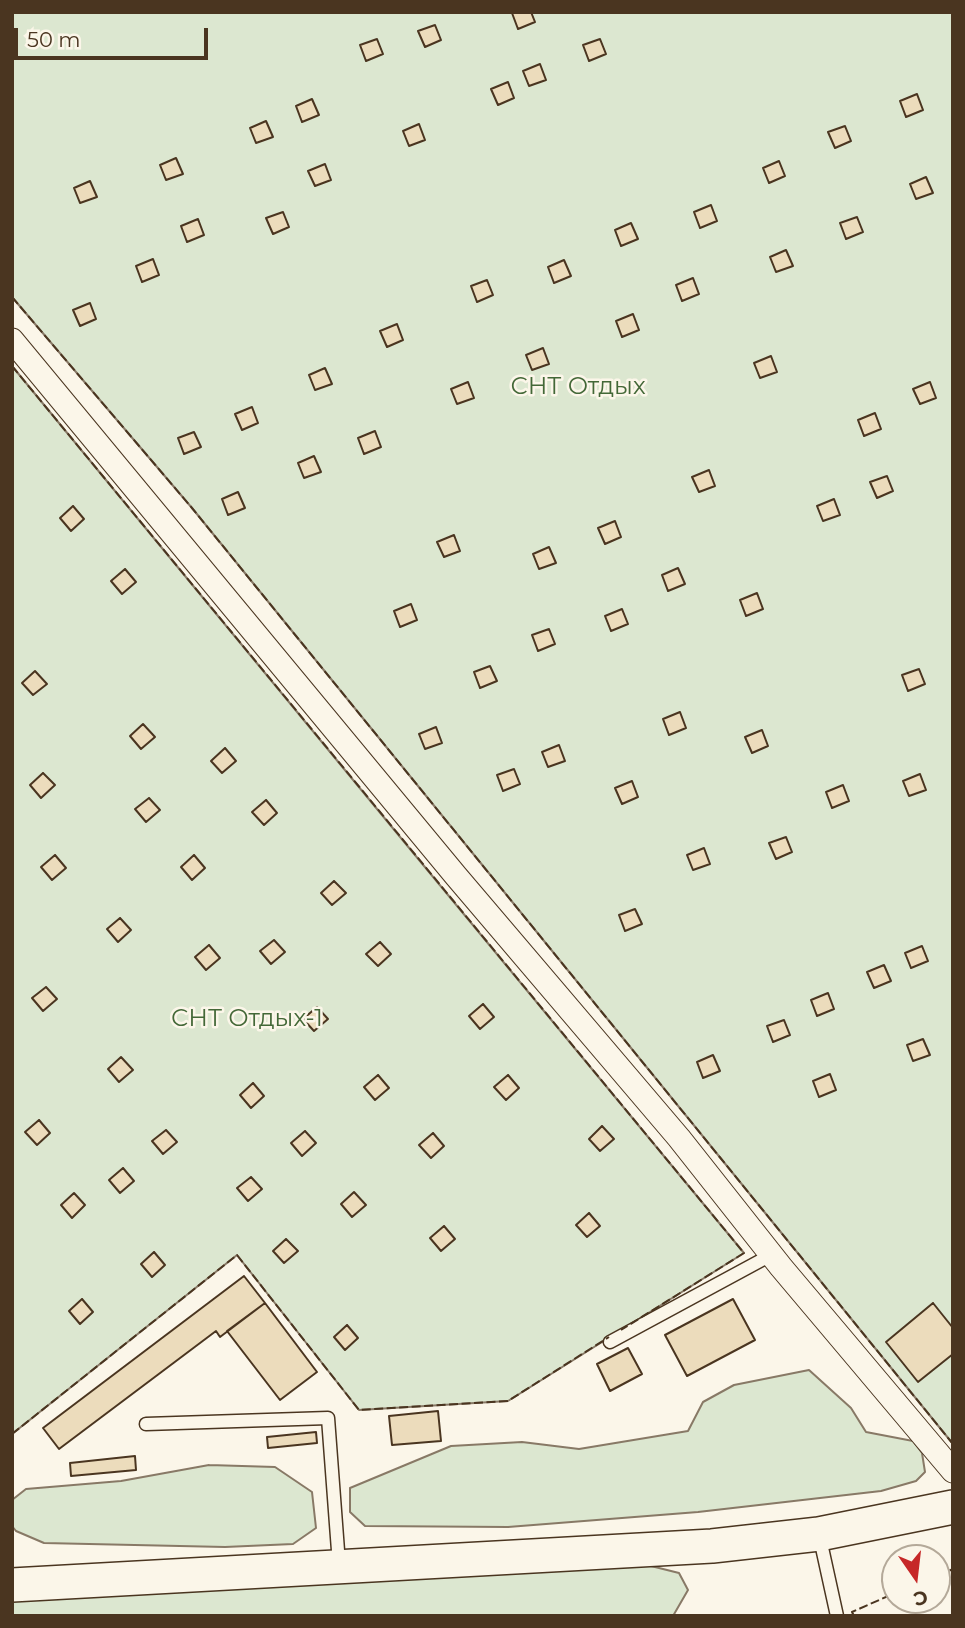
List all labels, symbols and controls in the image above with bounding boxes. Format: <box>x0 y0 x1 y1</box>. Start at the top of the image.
scale bar <box>18 14 212 58</box>
text: 50 m <box>27 27 81 52</box>
park label: СНТ Отдых <box>510 373 646 401</box>
park label: СНТ Отдых-1 <box>171 1005 323 1033</box>
north arrow <box>881 1544 951 1614</box>
text: С <box>911 1585 930 1611</box>

